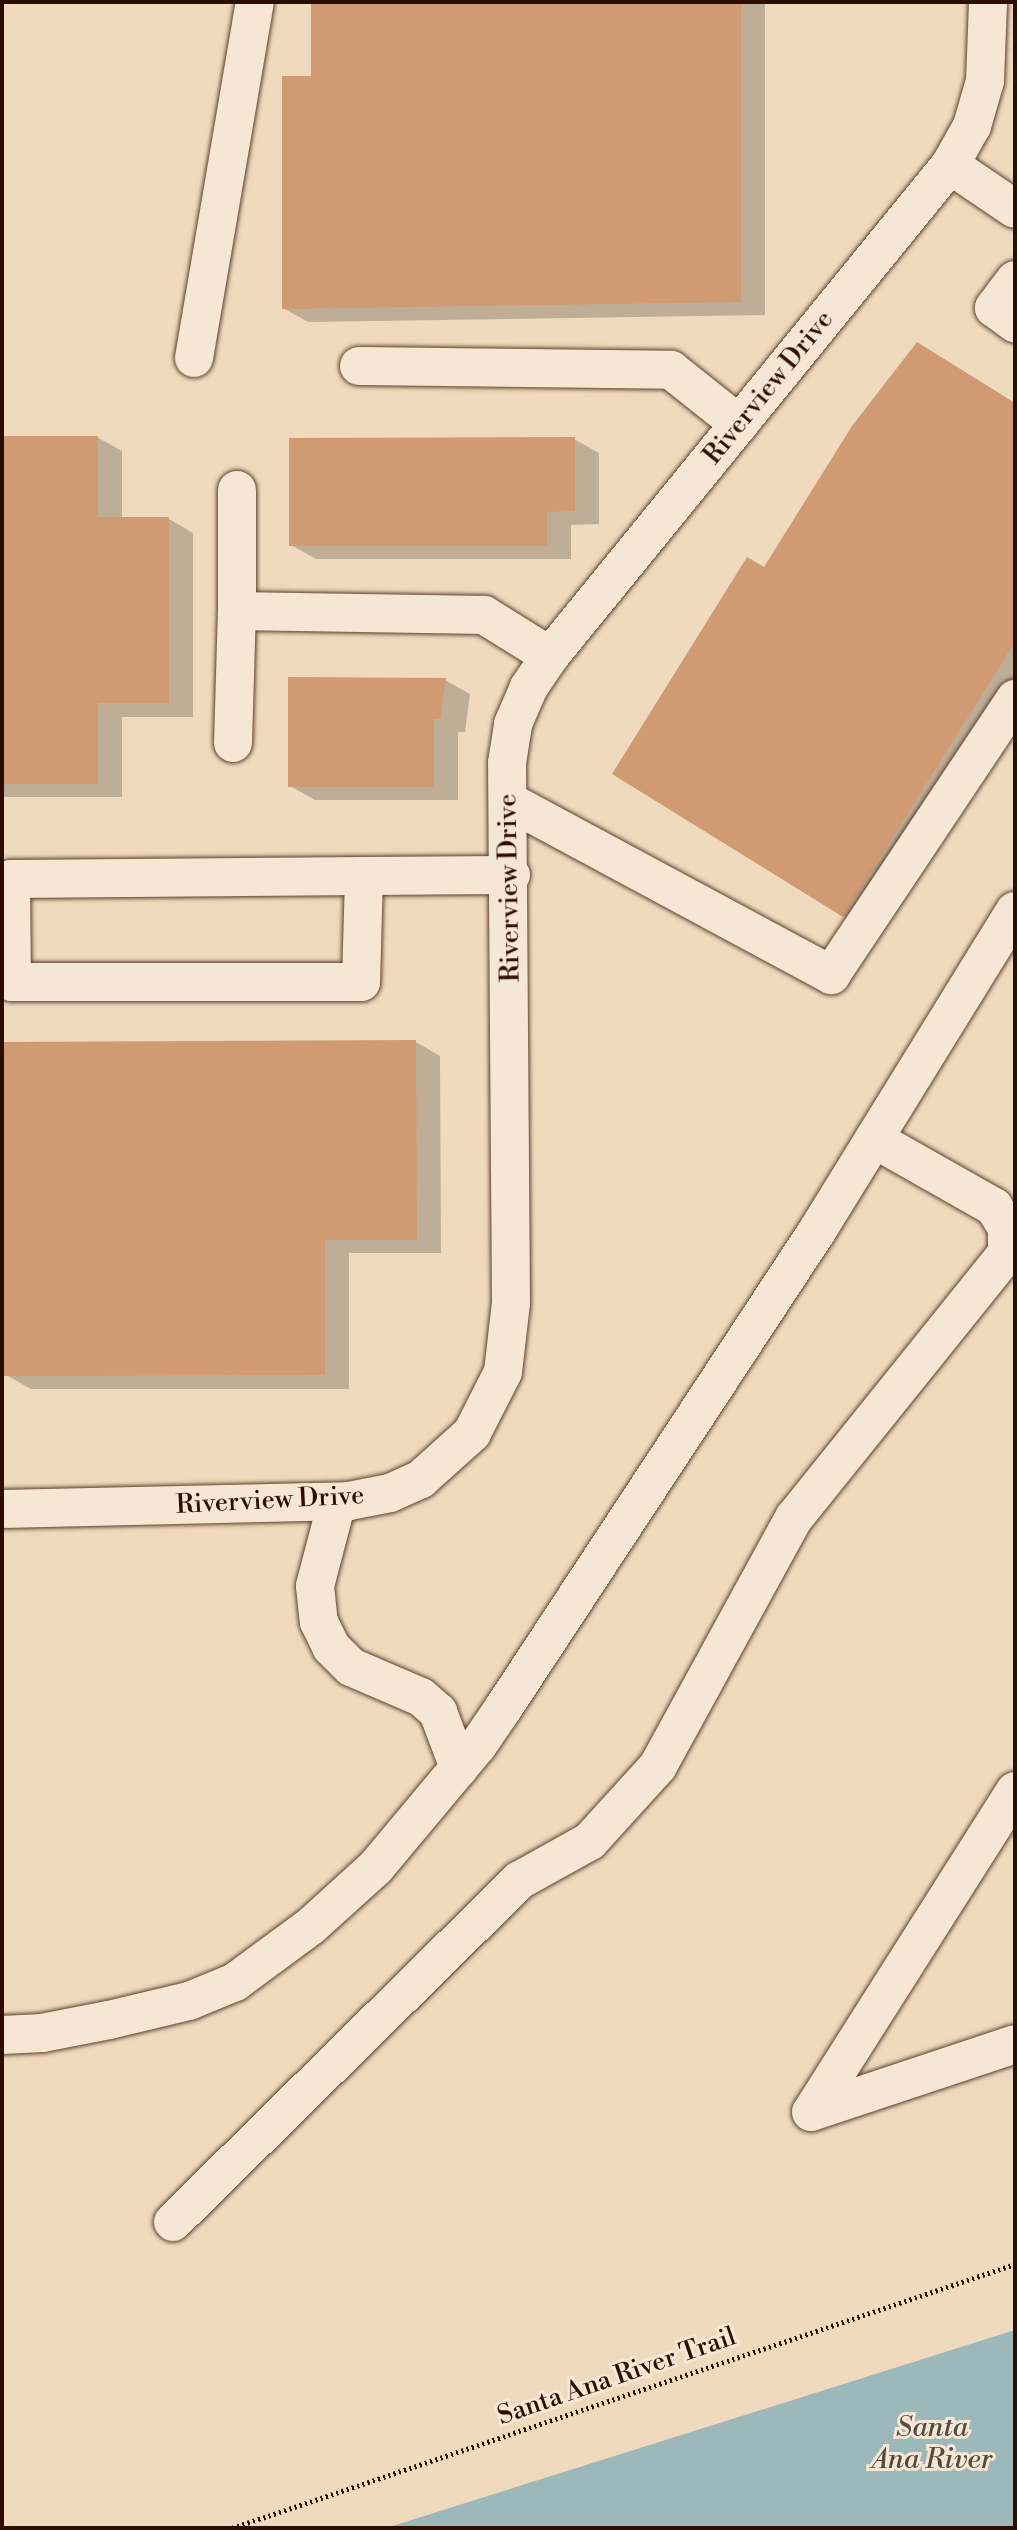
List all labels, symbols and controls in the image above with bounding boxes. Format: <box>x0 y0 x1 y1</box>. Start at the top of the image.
street label: Riverview Drive <box>698 305 840 471</box>
street label: Riverview Drive <box>493 793 527 983</box>
street label: Riverview Drive <box>175 1480 365 1522</box>
street label: Santa Ana River Trail <box>494 2322 740 2432</box>
water label: Santa Ana River <box>872 2411 992 2477</box>

